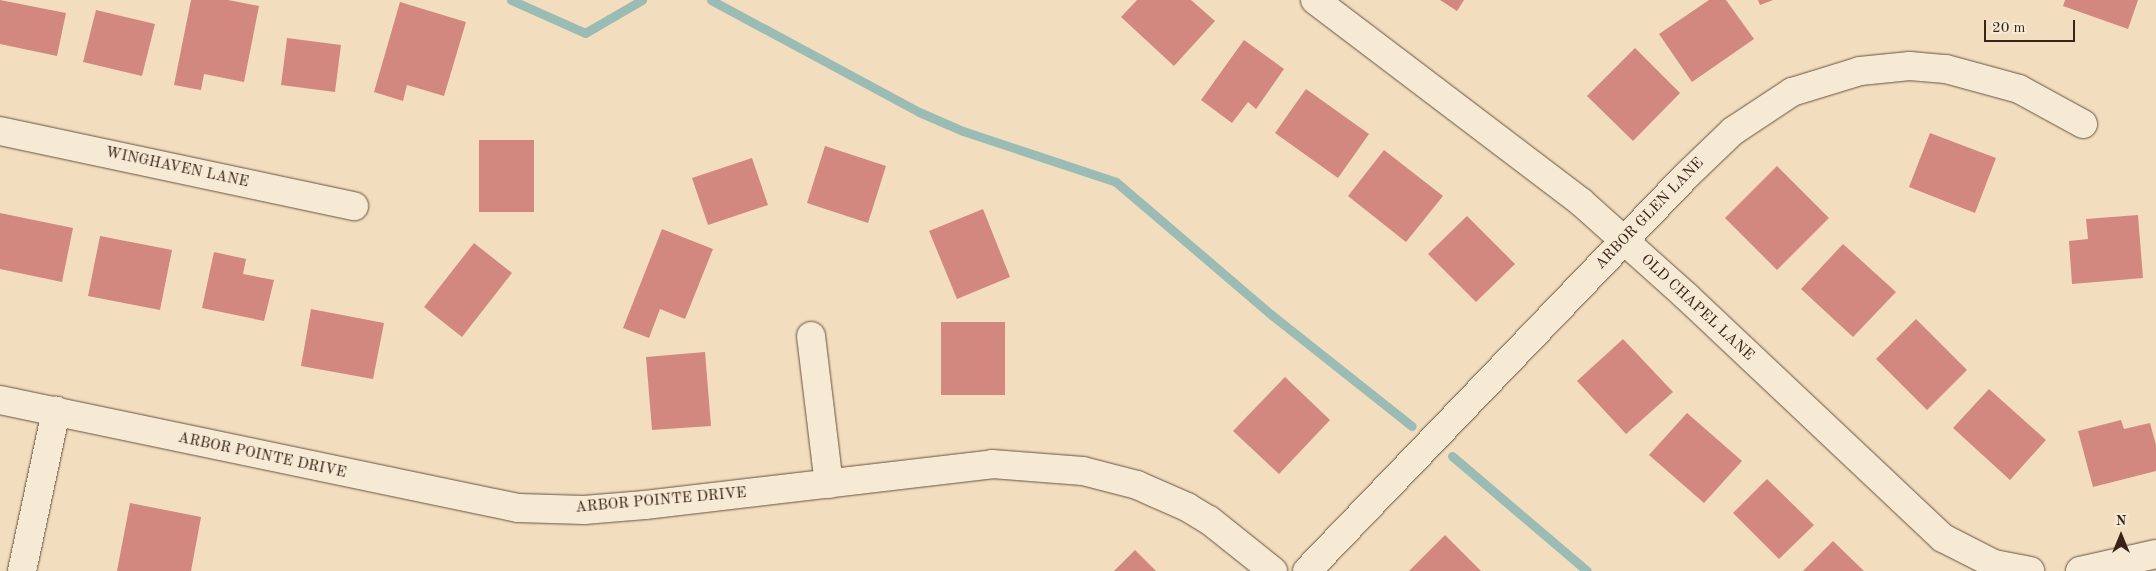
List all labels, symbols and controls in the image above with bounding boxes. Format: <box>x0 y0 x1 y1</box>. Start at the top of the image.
scale bar <box>1986 10 2077 42</box>
text: 20 m <box>1992 21 2026 36</box>
street label: WINGHAVEN LANE <box>104 144 250 192</box>
street label: ARBOR GLEN LANE <box>1592 154 1708 274</box>
street label: OLD CHAPEL LANE <box>1637 251 1757 365</box>
street label: ARBOR POINTE DRIVE <box>176 429 348 483</box>
street label: ARBOR POINTE DRIVE <box>575 485 747 517</box>
north arrow <box>2096 511 2146 561</box>
text: N <box>2116 514 2126 528</box>

